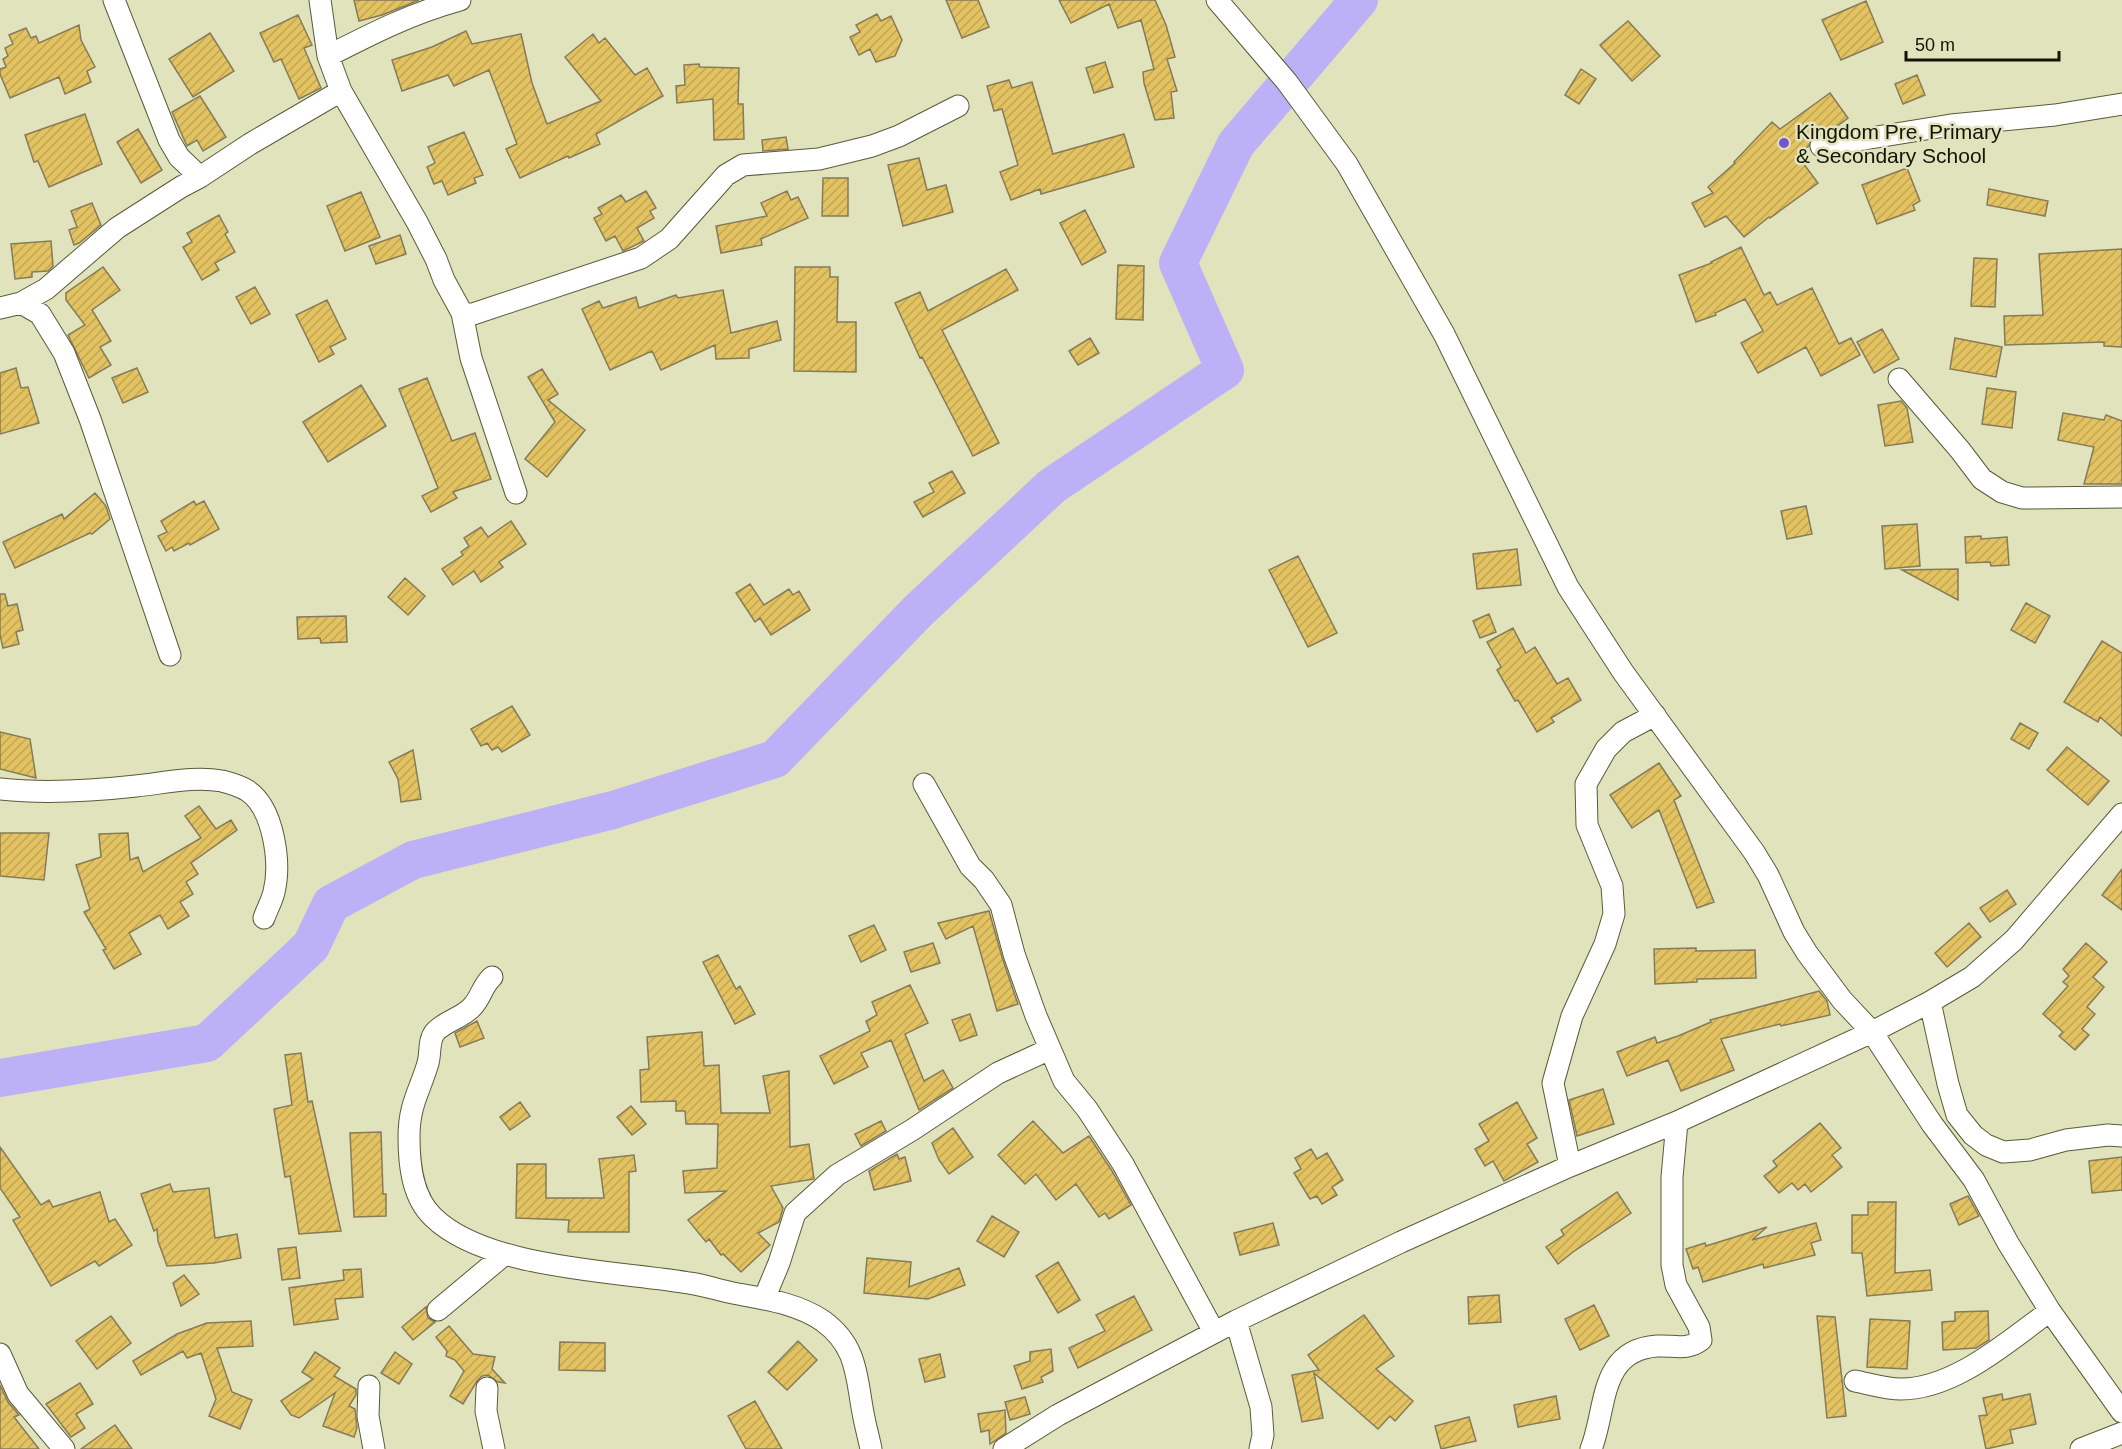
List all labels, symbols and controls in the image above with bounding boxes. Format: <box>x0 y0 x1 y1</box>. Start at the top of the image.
scale bar <box>1906 24 2059 62</box>
text: 50 m <box>1915 35 1955 55</box>
place label: Kingdom Pre, Primary & Secondary School <box>1796 120 2002 167</box>
marker: Kingdom Pre, Primary & Secondary School <box>1777 136 1791 150</box>

